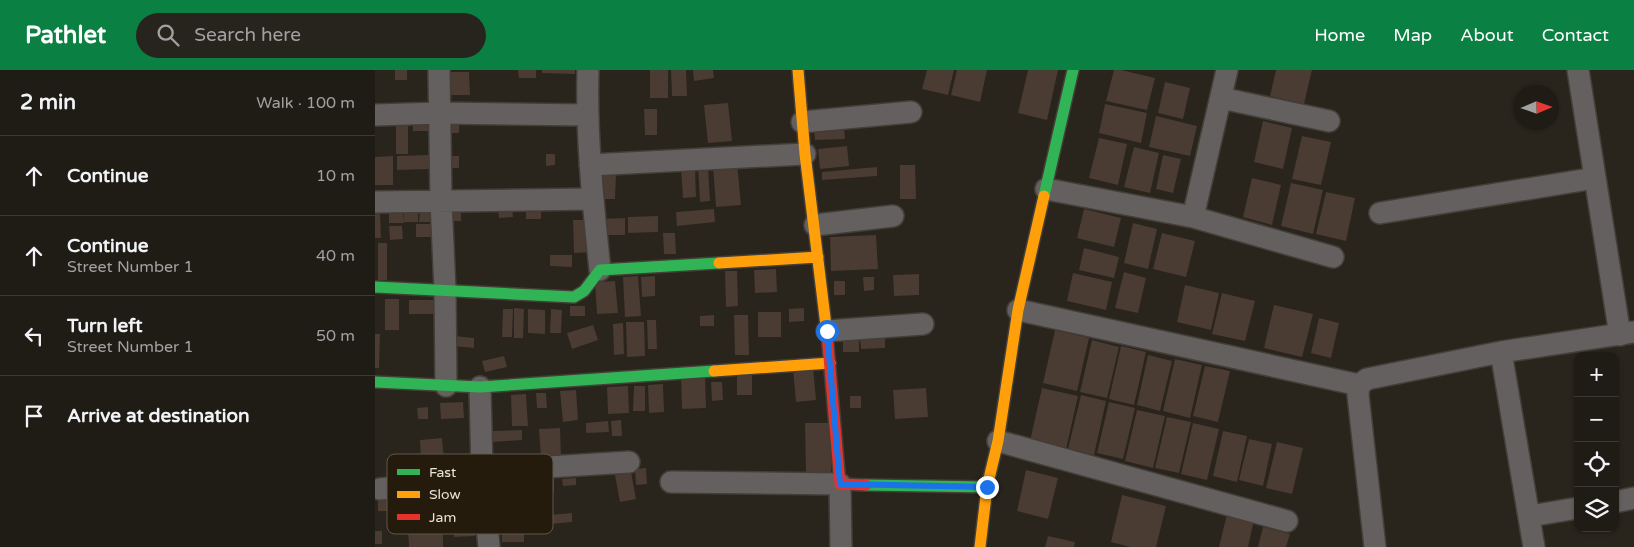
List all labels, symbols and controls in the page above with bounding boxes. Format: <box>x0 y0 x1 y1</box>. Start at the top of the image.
search box <box>136 13 486 58</box>
text: Pathlet <box>25 21 106 50</box>
icon: search <box>154 21 182 49</box>
text: Search here <box>194 24 301 46</box>
text: Home <box>1314 24 1365 46</box>
text: Map <box>1393 24 1432 46</box>
text: About <box>1460 24 1514 46</box>
text: Contact <box>1542 24 1609 46</box>
north arrow <box>1514 85 1559 130</box>
text: 2 min <box>20 90 76 115</box>
text: Walk · 100 m <box>256 93 355 113</box>
icon: ahead <box>20 162 48 190</box>
text: Continue <box>67 165 149 187</box>
text: 10 m <box>316 166 355 186</box>
text: Continue <box>67 235 149 257</box>
icon: ahead <box>20 242 48 270</box>
text: 40 m <box>316 246 355 266</box>
text: Street Number 1 <box>67 257 193 277</box>
text: Turn left <box>67 315 143 337</box>
route start <box>816 320 839 343</box>
icon: left <box>20 322 48 350</box>
text: 50 m <box>316 326 355 346</box>
text: Street Number 1 <box>67 337 193 357</box>
map controls <box>1574 352 1619 532</box>
button: + <box>1574 352 1619 397</box>
button: − <box>1574 397 1619 442</box>
icon: arrive <box>20 402 48 430</box>
text: Arrive at destination <box>67 405 250 427</box>
button: locate <box>1574 442 1619 487</box>
legend <box>387 454 553 534</box>
text: Fast <box>429 464 457 481</box>
route end <box>976 476 999 499</box>
text: Slow <box>429 486 461 503</box>
button: layers <box>1574 487 1619 532</box>
text: Jam <box>429 509 456 526</box>

